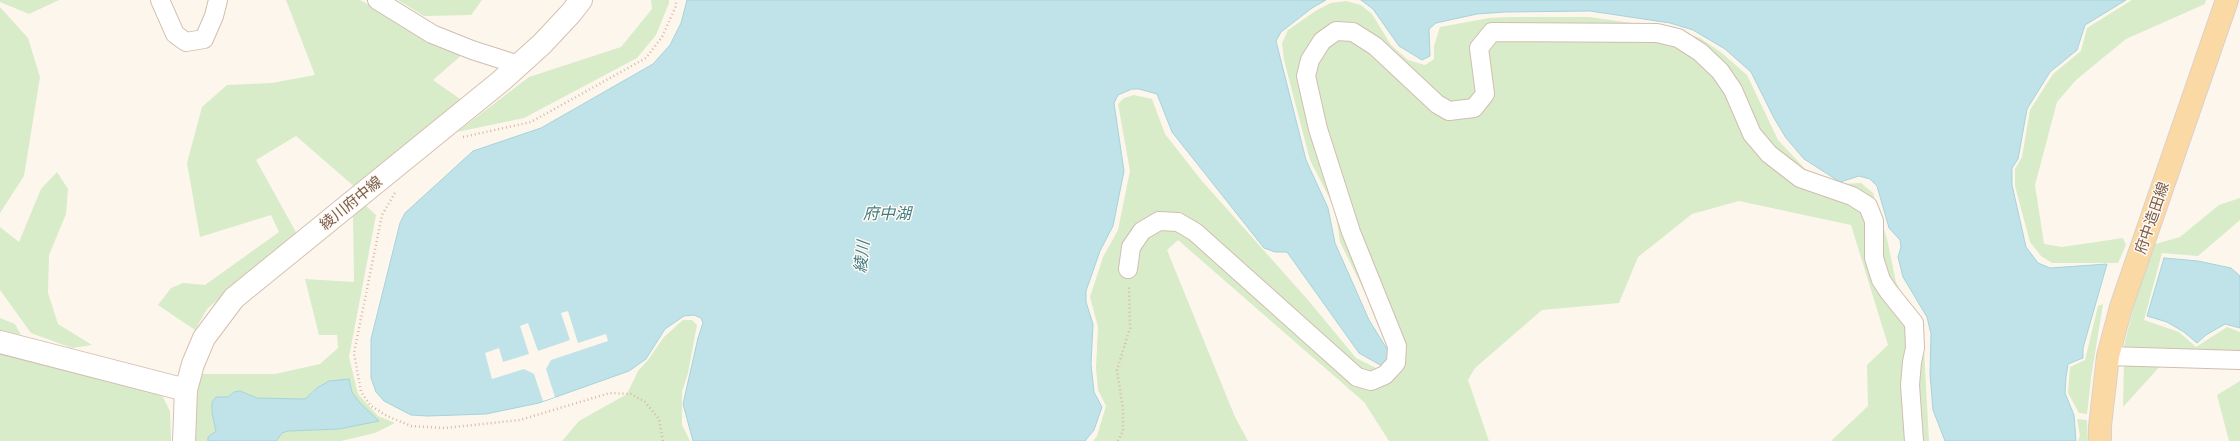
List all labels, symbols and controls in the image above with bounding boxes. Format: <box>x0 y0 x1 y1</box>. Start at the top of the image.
street label: 綾川府中線 <box>316 172 386 234</box>
street label: 府中造田線 <box>2131 180 2173 256</box>
water label: 府中湖 <box>863 204 911 224</box>
water label: 綾川 <box>851 240 873 274</box>

